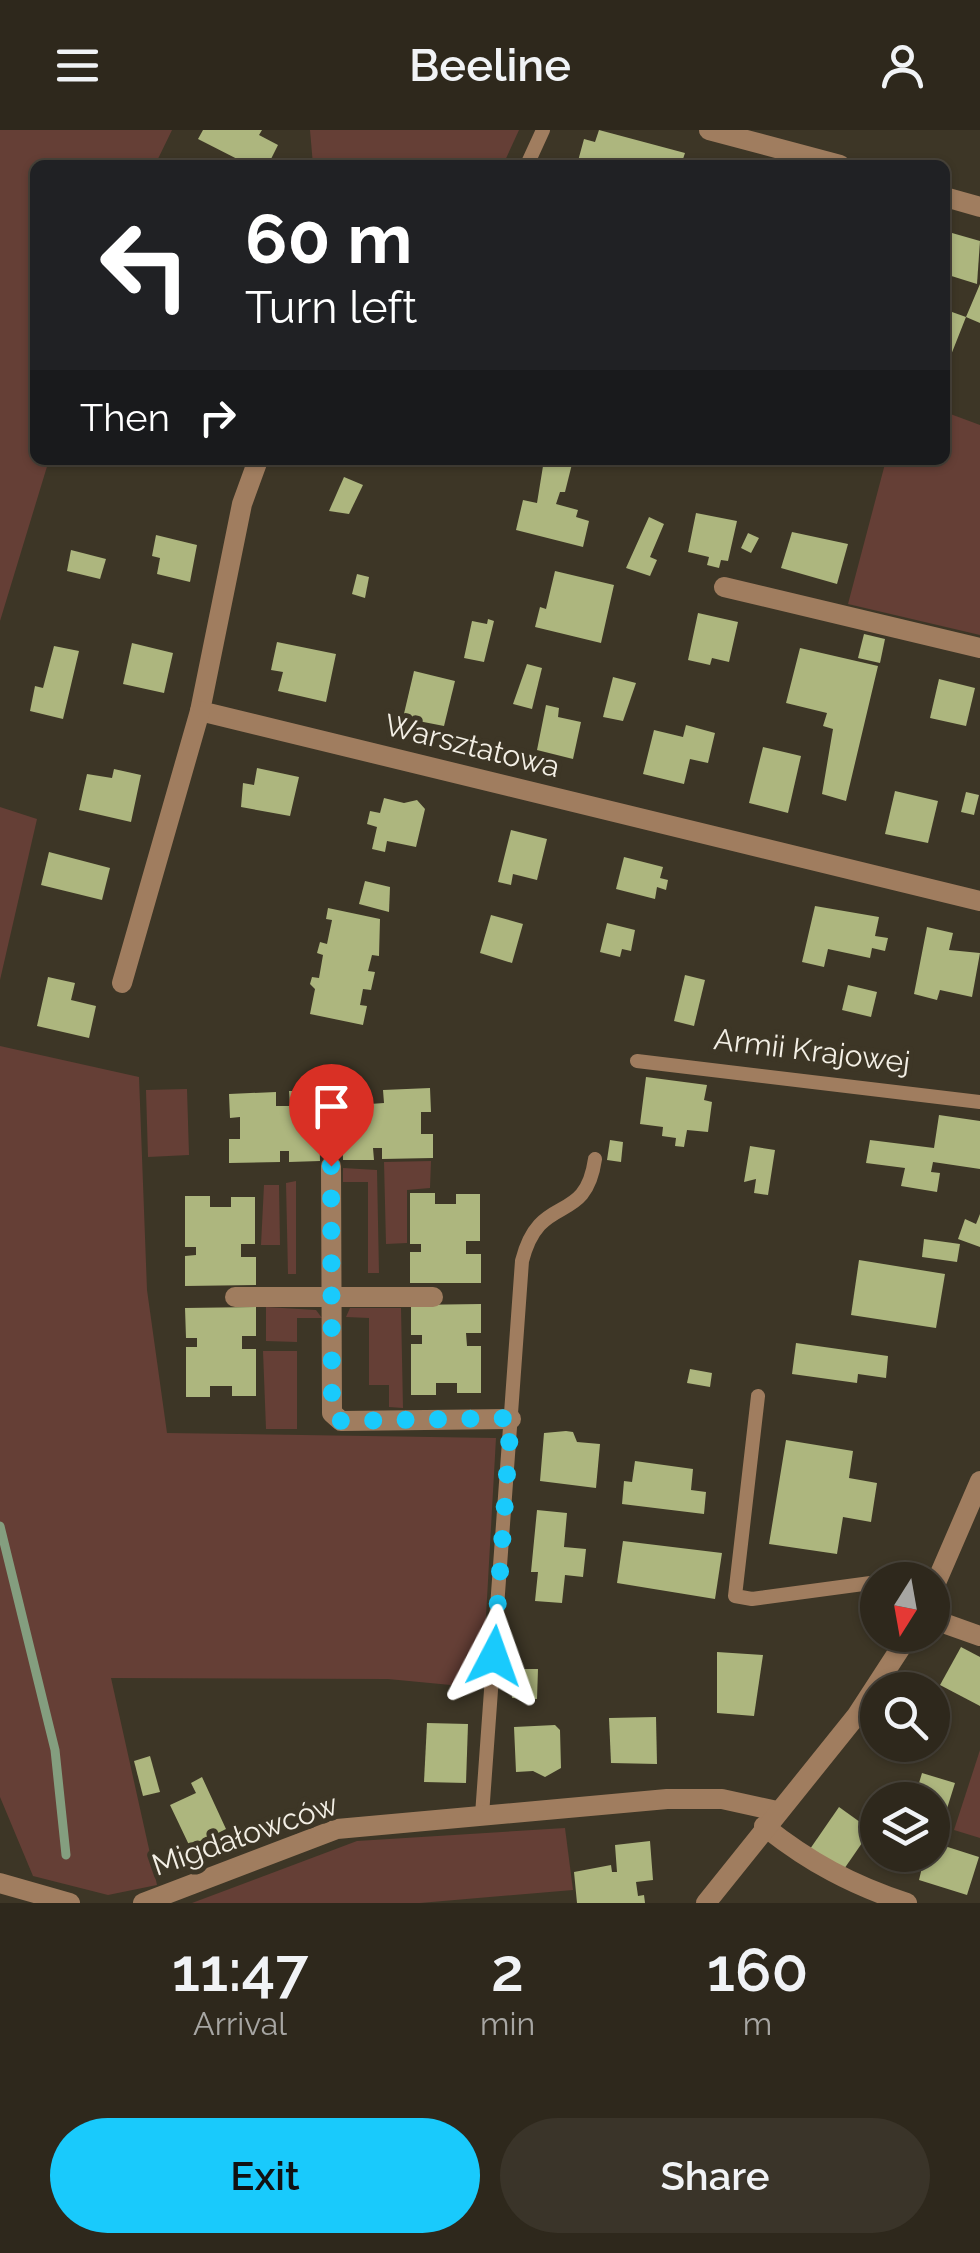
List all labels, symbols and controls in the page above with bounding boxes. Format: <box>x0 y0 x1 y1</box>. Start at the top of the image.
icon: menu <box>50 38 105 93</box>
icon: person <box>875 38 930 93</box>
text: Beeline <box>409 39 571 92</box>
text: 60 m <box>245 197 412 279</box>
icon: left <box>80 200 210 330</box>
text: Turn left <box>245 281 417 334</box>
icon: right <box>190 390 245 445</box>
text: Then <box>80 395 170 440</box>
street label: Warsztatowa <box>381 707 564 784</box>
street label: Armii Krajowej <box>712 1021 912 1080</box>
pin <box>289 1064 374 1167</box>
icon: arrive <box>304 1079 359 1134</box>
north arrow <box>860 1562 950 1652</box>
map controls <box>860 1562 950 1872</box>
position arrow <box>442 1604 546 1708</box>
button: search <box>860 1672 950 1762</box>
button: layers <box>860 1782 950 1872</box>
street label: Migdałowców <box>147 1786 342 1883</box>
text: 11:47 <box>172 1935 308 2005</box>
text: 2 <box>491 1935 524 2005</box>
text: 160 <box>707 1935 808 2005</box>
text: Arrival <box>193 2005 287 2042</box>
text: min <box>480 2005 535 2042</box>
text: m <box>743 2005 772 2042</box>
button: Exit <box>50 2118 480 2233</box>
button: Share <box>500 2118 930 2233</box>

